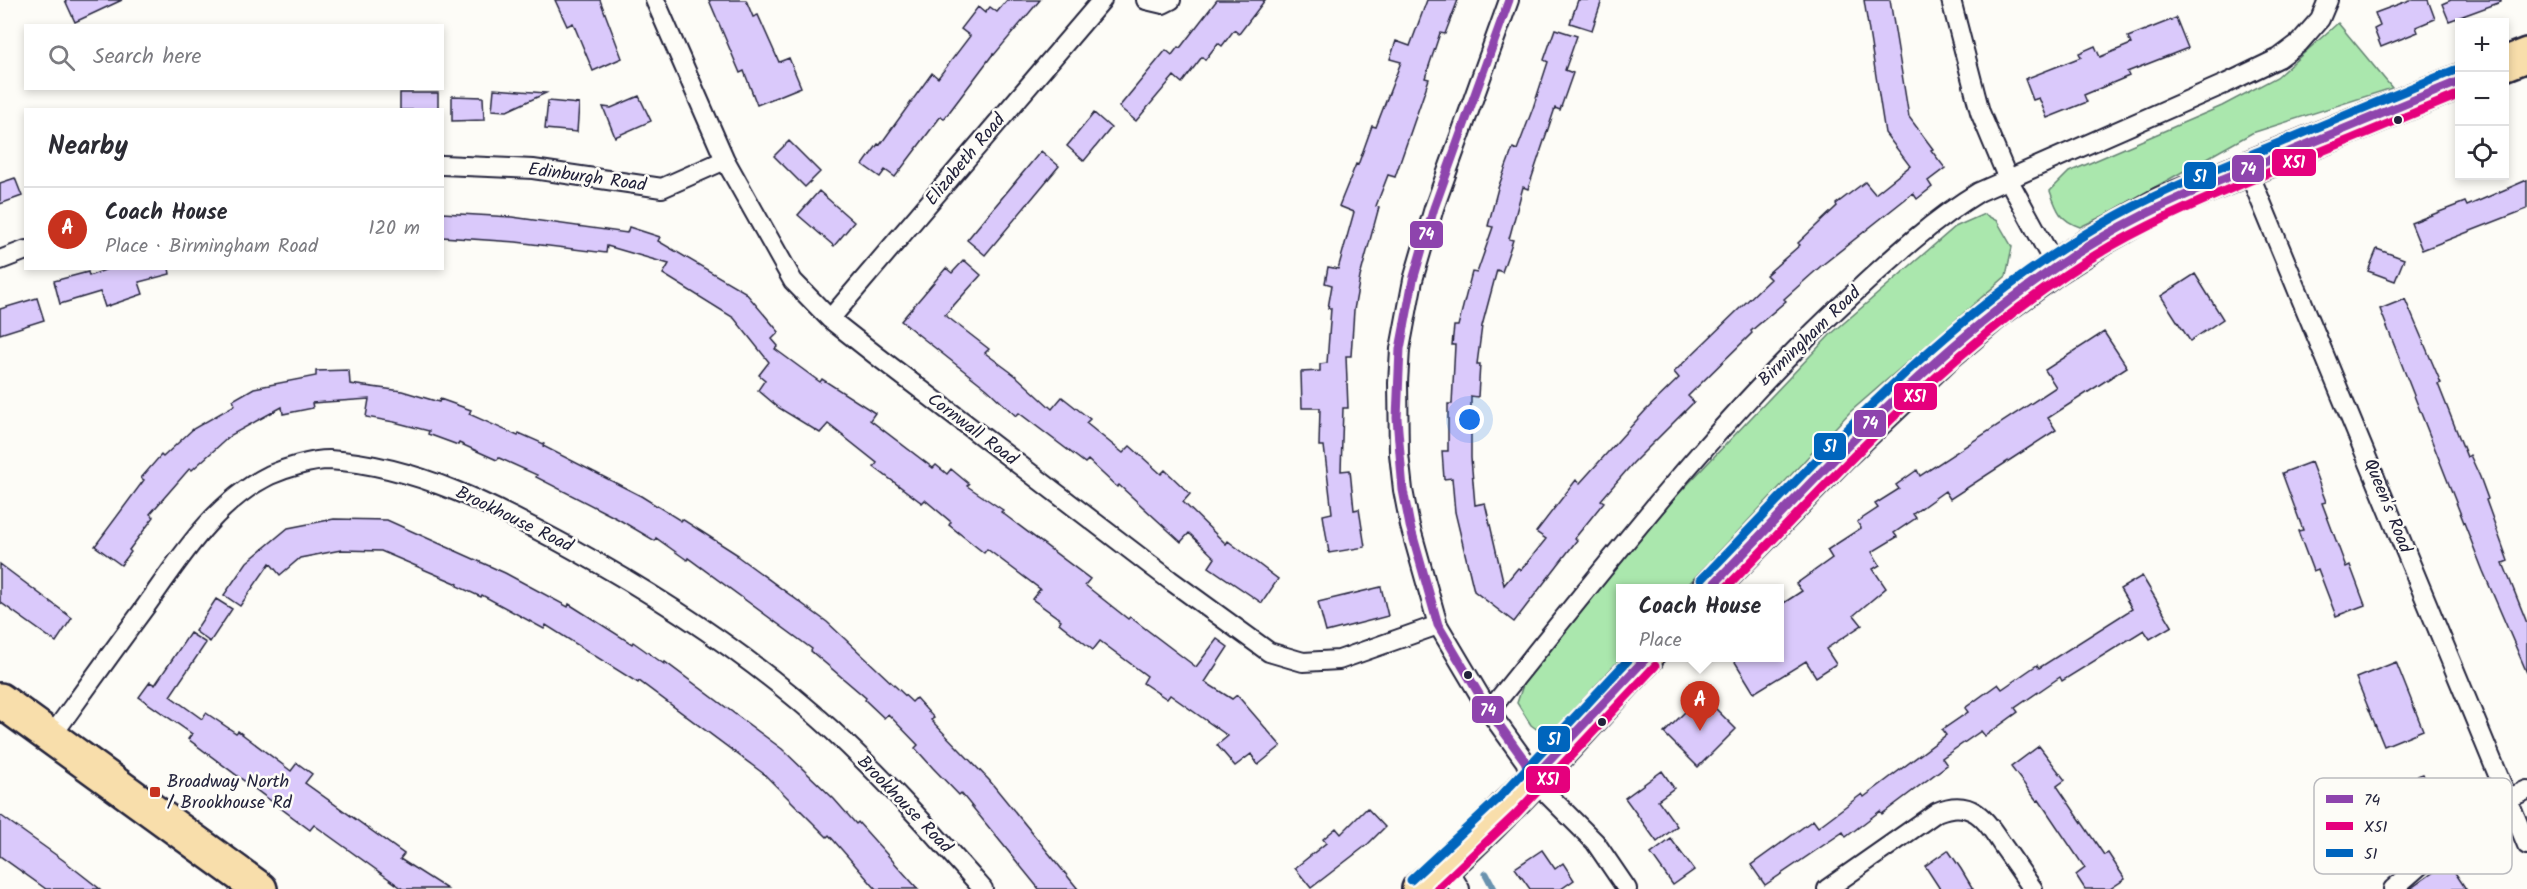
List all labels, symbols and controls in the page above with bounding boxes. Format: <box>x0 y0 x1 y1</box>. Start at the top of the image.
map controls <box>2455 18 2509 180</box>
button: + <box>2455 18 2509 72</box>
search box <box>24 24 444 90</box>
text: Search here <box>93 40 201 75</box>
icon: search <box>45 41 78 74</box>
button: − <box>2455 72 2509 126</box>
street label: Elizabeth Road <box>919 107 1014 213</box>
unlabelled marker <box>2392 114 2404 126</box>
text: Nearby <box>48 126 128 168</box>
button: locate <box>2455 126 2509 180</box>
line badge: X51 <box>2271 148 2317 177</box>
text: X51 <box>2282 151 2305 176</box>
line badge: 74 <box>2231 154 2265 183</box>
street label: Edinburgh Road <box>526 155 649 201</box>
text: 74 <box>2240 158 2256 183</box>
line badge: 51 <box>2183 161 2217 190</box>
text: 51 <box>2193 165 2207 190</box>
text: Coach House <box>105 196 228 231</box>
text: A <box>61 213 74 245</box>
text: 120 m <box>368 213 420 245</box>
line badge: 74 <box>1409 220 1444 249</box>
text: 74 <box>1418 223 1434 248</box>
text: Place · Birmingham Road <box>105 231 318 263</box>
street label: Birmingham Road <box>1752 279 1869 394</box>
line badge: X51 <box>1893 382 1938 411</box>
text: X51 <box>1903 385 1926 410</box>
street label: Cornwall Road <box>920 386 1024 474</box>
your location <box>1455 405 1484 434</box>
line badge: 74 <box>1853 409 1887 438</box>
text: 74 <box>1862 412 1878 437</box>
line badge: 51 <box>1813 432 1847 461</box>
text: 51 <box>1823 435 1837 460</box>
street label: Queen's Road <box>2355 454 2419 559</box>
street label: Brookhouse Road <box>450 479 579 561</box>
popup <box>1616 584 1784 662</box>
text: Coach House <box>1639 590 1761 625</box>
text: Place <box>1639 625 1682 657</box>
unlabelled marker <box>1462 669 1474 681</box>
pin: A <box>1680 682 1720 731</box>
line badge: 74 <box>1471 695 1505 724</box>
text: 74 <box>1480 699 1496 724</box>
unlabelled marker <box>1596 716 1608 728</box>
line badge: 51 <box>1537 725 1571 753</box>
text: 51 <box>1547 728 1561 753</box>
street label: Brookhouse Road <box>849 749 959 862</box>
line badge: X51 <box>1525 765 1571 794</box>
place label: Broadway North / Brookhouse Rd <box>167 768 293 818</box>
text: X51 <box>1536 768 1559 793</box>
legend <box>2314 778 2512 874</box>
marker: Broadway North / Brookhouse Rd <box>148 785 162 799</box>
text: 74 <box>2364 788 2380 813</box>
text: X51 <box>2364 815 2388 840</box>
text: 51 <box>2364 842 2378 867</box>

